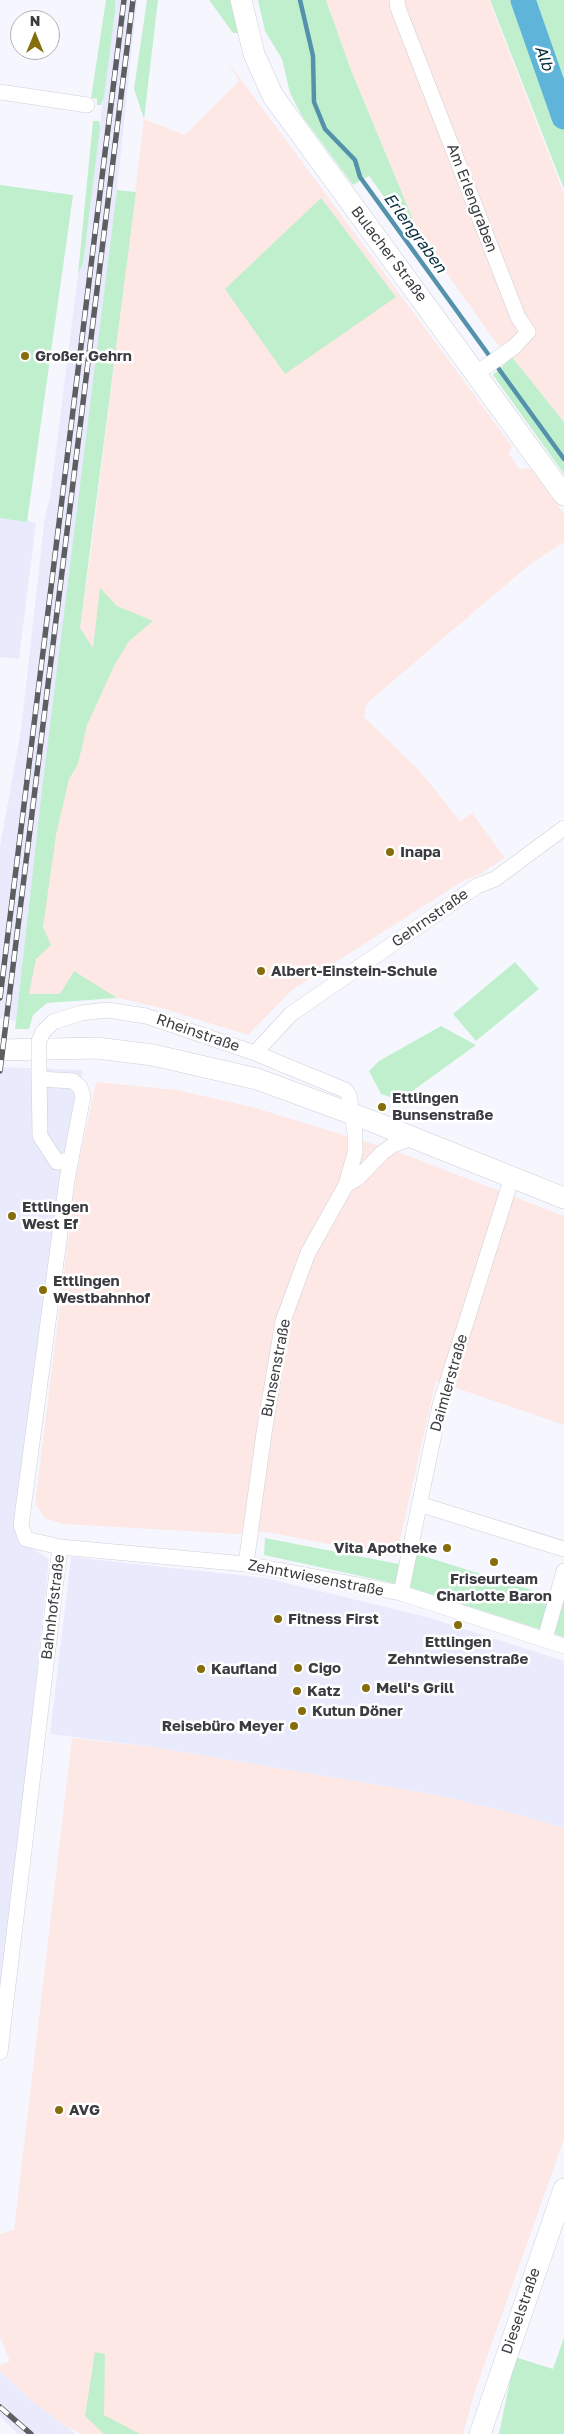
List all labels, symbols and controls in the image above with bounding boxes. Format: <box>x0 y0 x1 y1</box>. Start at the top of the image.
north arrow <box>10 10 60 60</box>
text: N <box>30 12 40 29</box>
water label: Alb <box>531 43 557 73</box>
street label: Am Erlengraben <box>443 141 501 255</box>
water label: Erlengraben <box>380 189 450 277</box>
street label: Bulacher Straße <box>347 203 431 305</box>
place label: Großer Gehrn <box>35 347 132 365</box>
marker: Großer Gehrn <box>19 350 31 362</box>
place label: Inapa <box>400 843 441 861</box>
marker: Inapa <box>384 846 396 858</box>
street label: Gehrnstraße <box>388 885 472 951</box>
place label: Albert-Einstein-Schule <box>271 962 437 980</box>
marker: Albert-Einstein-Schule <box>255 965 267 977</box>
street label: Rheinstraße <box>154 1010 242 1056</box>
place label: Ettlingen Bunsenstraße <box>392 1089 493 1124</box>
marker: Ettlingen Bunsenstraße <box>376 1101 388 1113</box>
place label: Ettlingen West Ef <box>22 1198 89 1233</box>
marker: Ettlingen West Ef <box>6 1210 18 1222</box>
place label: Ettlingen Westbahnhof <box>53 1272 150 1307</box>
marker: Ettlingen Westbahnhof <box>37 1284 49 1296</box>
street label: Bunsenstraße <box>258 1317 294 1419</box>
street label: Daimlerstraße <box>426 1332 472 1434</box>
place label: Vita Apotheke <box>334 1539 437 1557</box>
marker: Vita Apotheke <box>441 1542 453 1554</box>
street label: Bahnhofstraße <box>38 1553 68 1661</box>
street label: Zehntwiesenstraße <box>246 1556 386 1600</box>
marker: Friseurteam Charlotte Baron <box>488 1556 500 1568</box>
place label: Friseurteam Charlotte Baron <box>436 1570 552 1605</box>
place label: Fitness First <box>288 1610 379 1628</box>
marker: Fitness First <box>272 1613 284 1625</box>
marker: Ettlingen Zehntwiesenstraße <box>452 1619 464 1631</box>
place label: Ettlingen Zehntwiesenstraße <box>388 1633 528 1668</box>
place label: Cigo <box>308 1659 341 1677</box>
place label: Kaufland <box>211 1660 277 1678</box>
marker: Cigo <box>292 1662 304 1674</box>
marker: Kaufland <box>195 1663 207 1675</box>
place label: Meli's Grill <box>376 1679 454 1697</box>
place label: Katz <box>307 1682 340 1700</box>
marker: Meli's Grill <box>360 1682 372 1694</box>
marker: Katz <box>291 1685 303 1697</box>
place label: Kutun Döner <box>312 1702 403 1720</box>
marker: Kutun Döner <box>296 1705 308 1717</box>
place label: Reisebüro Meyer <box>162 1717 284 1735</box>
marker: Reisebüro Meyer <box>288 1720 300 1732</box>
place label: AVG <box>69 2101 100 2119</box>
marker: AVG <box>53 2104 65 2116</box>
street label: Dieselstraße <box>498 2265 544 2357</box>

